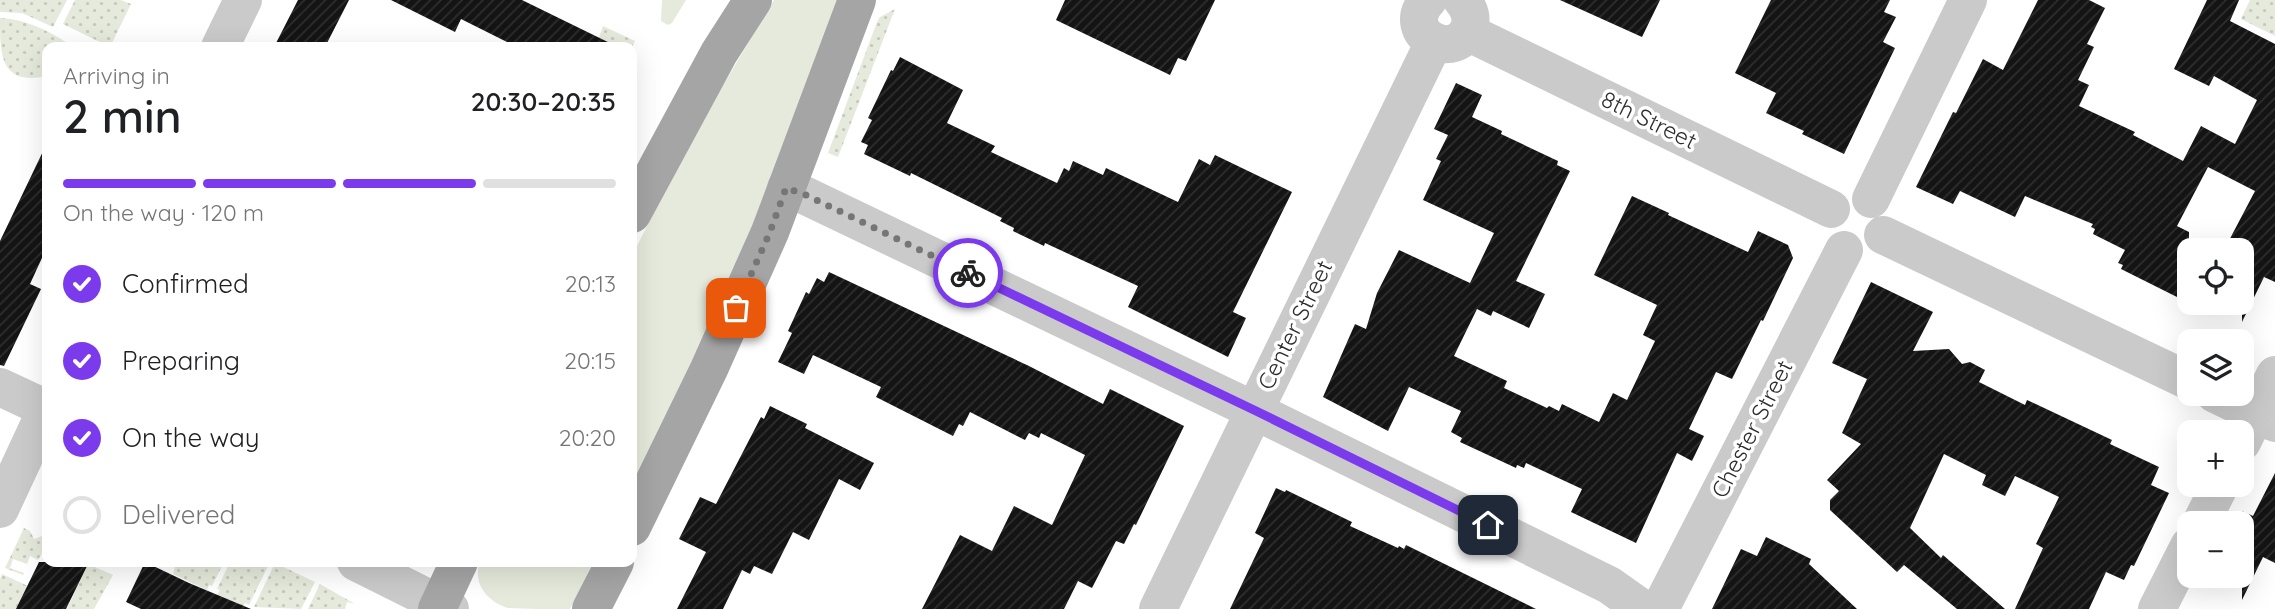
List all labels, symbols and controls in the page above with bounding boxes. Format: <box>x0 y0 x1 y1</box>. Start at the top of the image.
text: Arriving in <box>63 61 170 90</box>
street label: 8th Street <box>1597 84 1702 155</box>
text: 20:30–20:35 <box>471 85 616 118</box>
text: 2 min <box>63 87 182 145</box>
text: On the way · 120 m <box>63 198 264 227</box>
courier <box>933 238 1003 308</box>
map controls <box>2177 238 2254 588</box>
button: locate <box>2177 238 2254 315</box>
icon: bike <box>949 254 987 292</box>
street label: Center Street <box>1251 255 1338 394</box>
icon: check <box>63 265 101 303</box>
text: Confirmed <box>122 267 249 300</box>
text: 20:13 <box>565 269 616 298</box>
pin <box>706 278 766 338</box>
icon: bag <box>717 289 755 327</box>
button: layers <box>2177 329 2254 406</box>
icon: check <box>63 342 101 380</box>
text: Preparing <box>122 344 240 377</box>
text: 20:15 <box>564 346 616 375</box>
street label: Chester Street <box>1704 355 1799 502</box>
icon: check <box>63 419 101 457</box>
button: + <box>2177 420 2254 497</box>
text: On the way <box>122 421 260 454</box>
text: 20:20 <box>559 423 616 452</box>
pin <box>1458 495 1518 555</box>
text: Delivered <box>122 498 235 531</box>
icon: home <box>1469 506 1507 544</box>
button: − <box>2177 511 2254 588</box>

